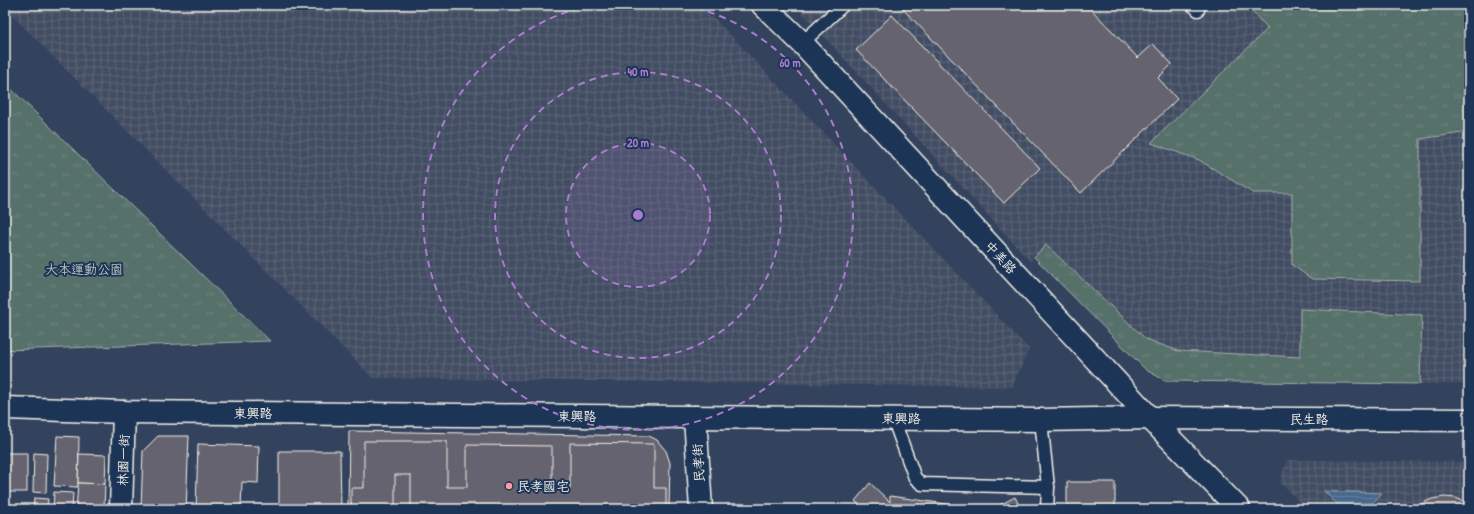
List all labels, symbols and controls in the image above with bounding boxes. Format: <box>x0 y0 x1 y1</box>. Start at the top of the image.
text: 60 m <box>779 54 801 71</box>
text: 40 m <box>628 63 648 80</box>
text: 20 m <box>627 134 649 151</box>
centre of rings <box>631 208 645 222</box>
street label: 中美路 <box>981 237 1021 277</box>
park label: 大本運動公園 <box>45 260 123 278</box>
street label: 東興路 <box>233 404 273 422</box>
street label: 東興路 <box>557 407 597 425</box>
street label: 東興路 <box>881 409 921 427</box>
street label: 民生路 <box>1289 410 1329 428</box>
street label: 林園一街 <box>113 434 133 486</box>
street label: 民孝街 <box>688 443 708 483</box>
place label: 民孝國宅 <box>517 477 569 495</box>
marker: 民孝國宅 <box>504 481 514 491</box>

